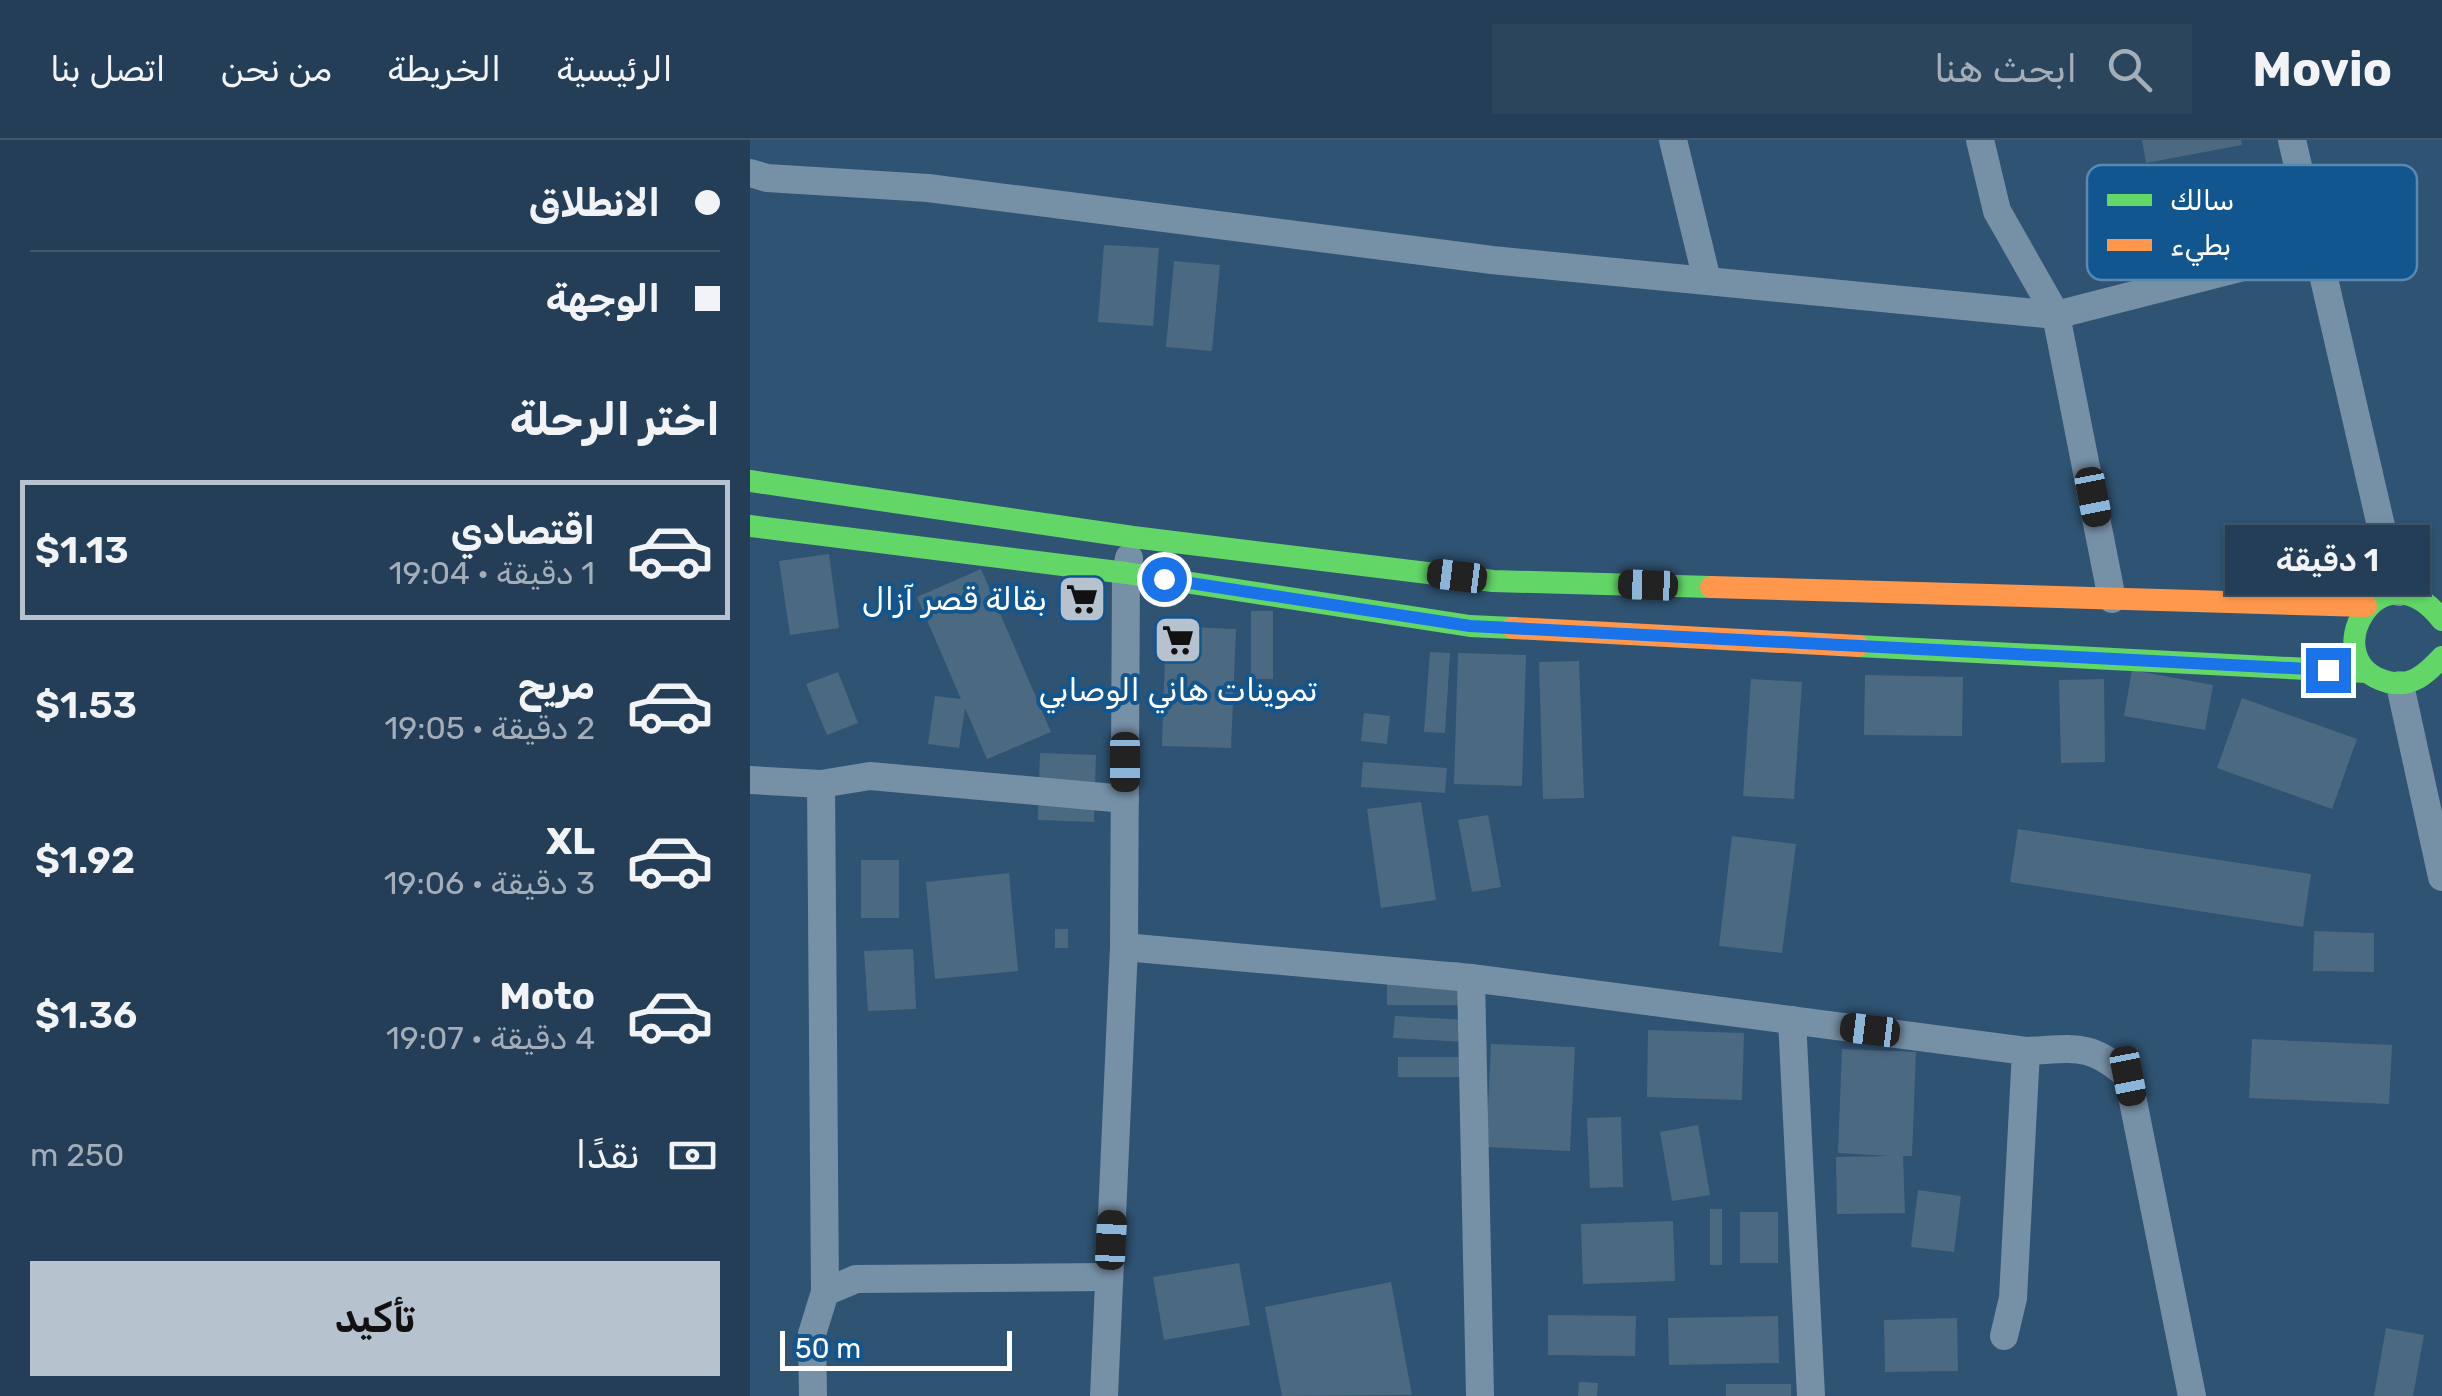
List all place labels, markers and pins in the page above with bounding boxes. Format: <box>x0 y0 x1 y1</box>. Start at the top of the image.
supermarket icon: بقالة قصر آزال <box>1056 573 1108 625</box>
place label: بقالة قصر آزال <box>862 580 1047 618</box>
supermarket icon: تموينات هاني الوصابي <box>1152 614 1204 666</box>
place label: تموينات هاني الوصابي <box>1039 671 1317 714</box>

